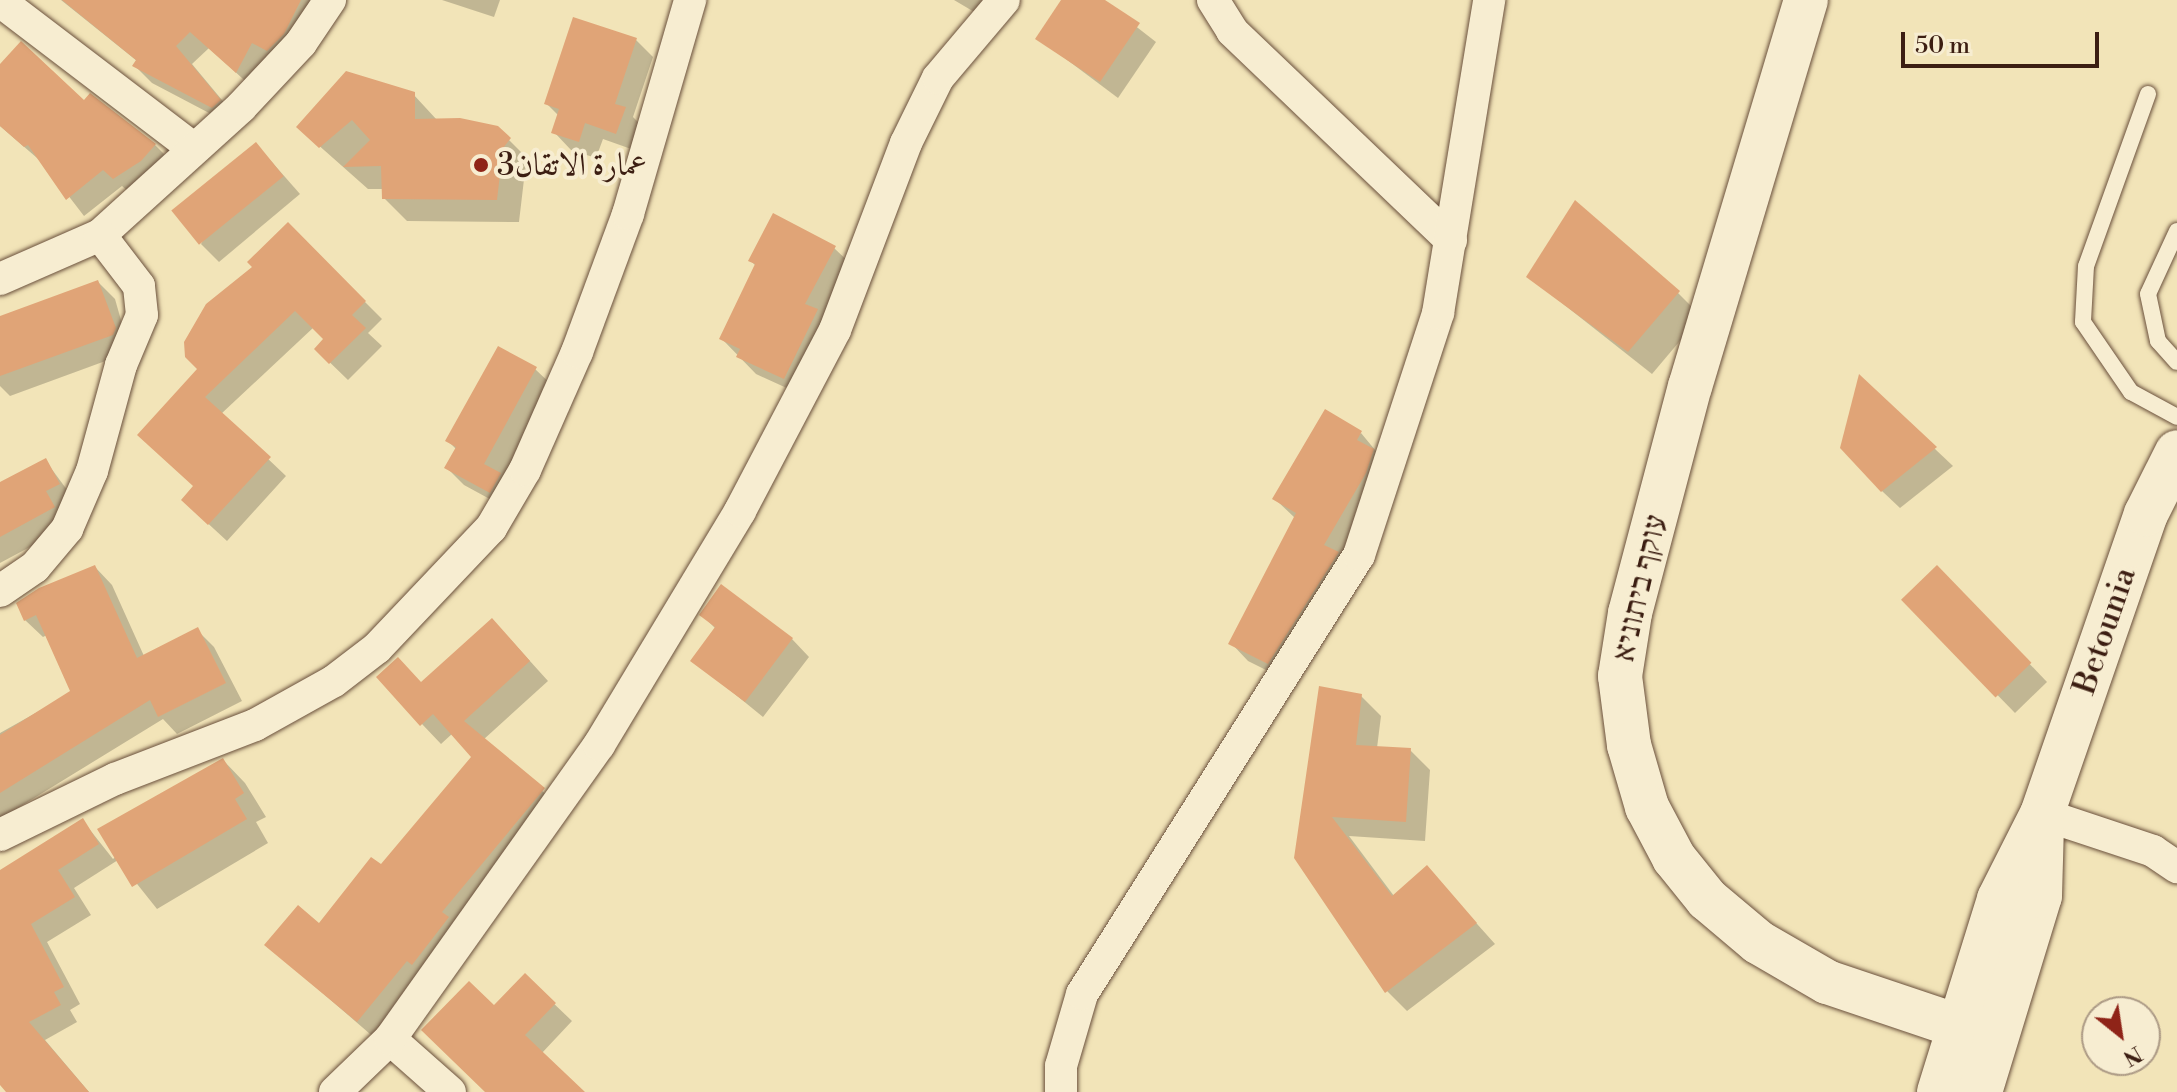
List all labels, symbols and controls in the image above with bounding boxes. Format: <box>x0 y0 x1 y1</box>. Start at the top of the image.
scale bar <box>1905 16 2103 66</box>
text: 50 m <box>1915 31 1970 61</box>
place label: عمارة الاتقان3 <box>497 146 647 184</box>
marker: عمارة الاتقان3 <box>472 156 490 174</box>
street label: עוקף ביתוניא <box>1604 511 1676 665</box>
street label: Betounia <box>2065 563 2145 699</box>
north arrow <box>2081 996 2161 1076</box>
text: N <box>2118 1039 2147 1072</box>

